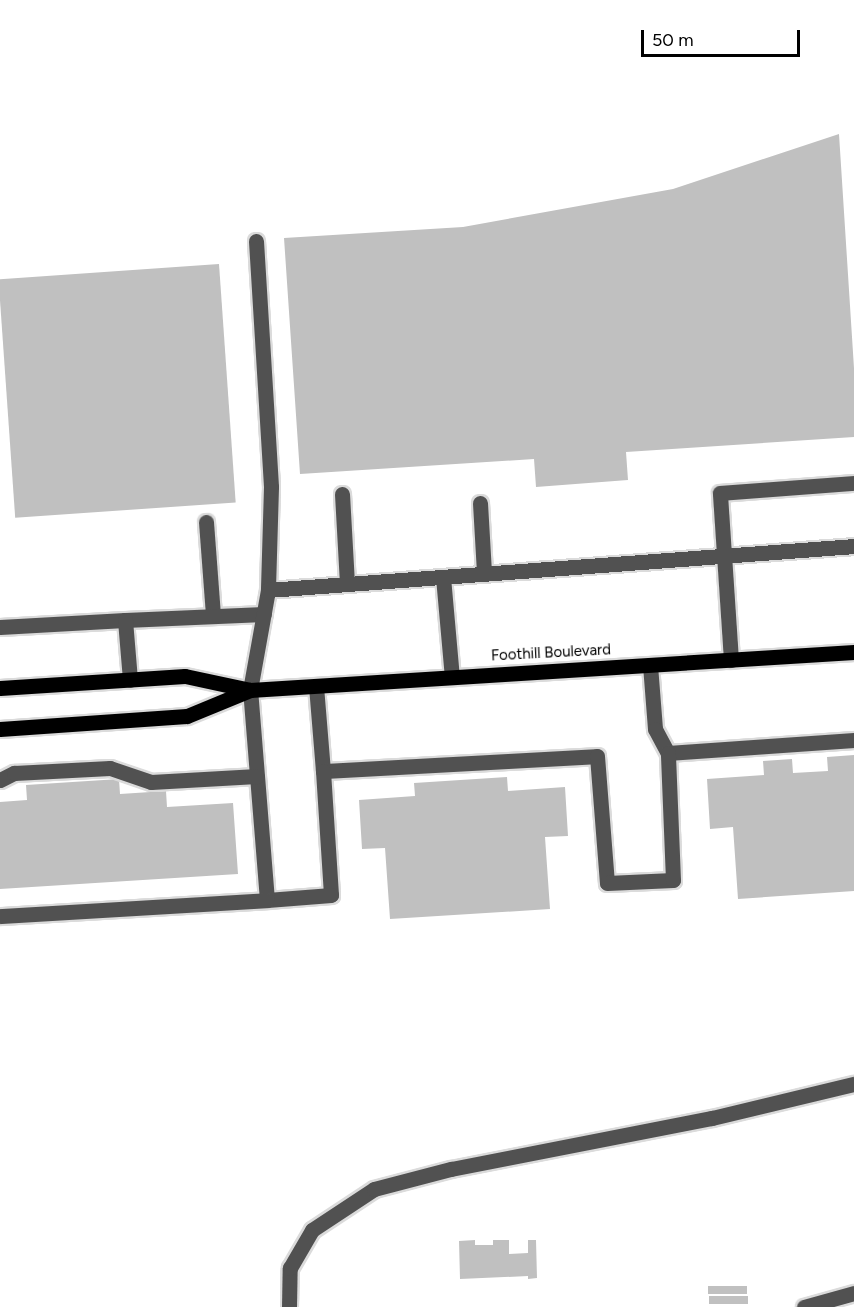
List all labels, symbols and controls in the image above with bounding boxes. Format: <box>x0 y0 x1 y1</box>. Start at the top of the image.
scale bar <box>644 18 803 56</box>
text: 50 m <box>652 29 694 51</box>
street label: Foothill Boulevard <box>491 641 611 665</box>

